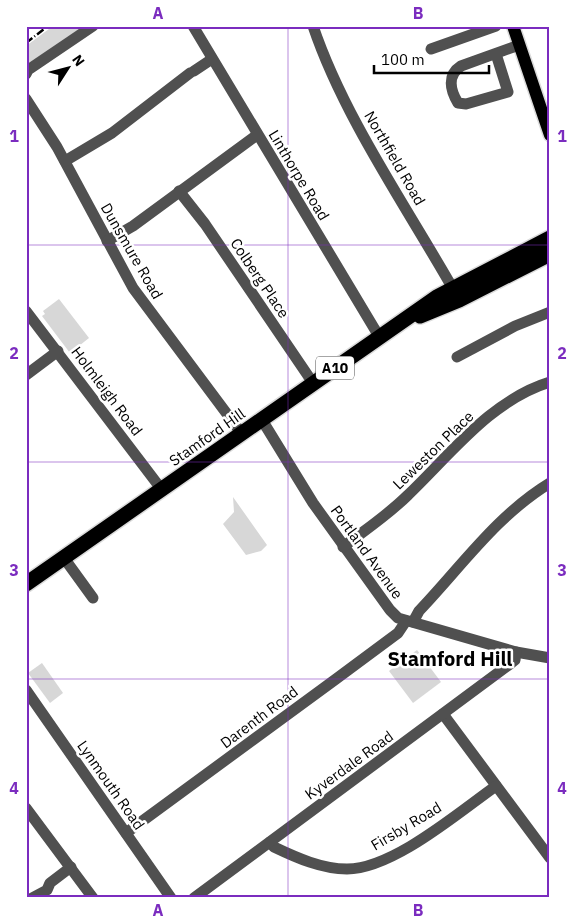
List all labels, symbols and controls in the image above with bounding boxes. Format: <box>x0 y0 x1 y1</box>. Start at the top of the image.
text: A <box>153 3 164 23</box>
text: B <box>413 3 424 23</box>
north arrow <box>42 42 92 92</box>
scale bar <box>374 42 488 74</box>
text: 100 m <box>381 50 425 69</box>
text: N <box>68 51 89 70</box>
street label: Northfield Road <box>360 107 430 209</box>
text: 1 <box>9 126 19 146</box>
street label: Linthorpe Road <box>264 126 334 224</box>
text: 1 <box>557 126 567 146</box>
street label: Dunsmure Road <box>97 200 167 302</box>
street label: Colberg Place <box>226 234 294 322</box>
text: 2 <box>9 343 19 363</box>
street label: Holmleigh Road <box>67 343 147 439</box>
text: 2 <box>557 343 567 363</box>
road number: A10 <box>316 356 354 379</box>
street label: Stamford Hill <box>165 404 249 470</box>
street label: Leweston Place <box>389 407 477 493</box>
street label: Portland Avenue <box>327 502 407 602</box>
text: 3 <box>9 560 19 580</box>
text: 3 <box>557 560 567 580</box>
district label: Stamford Hill <box>388 645 512 672</box>
street label: Darenth Road <box>217 682 301 752</box>
street label: Kyverdale Road <box>301 727 397 803</box>
street label: Lynmouth Road <box>73 737 149 833</box>
text: 4 <box>9 778 19 798</box>
text: 4 <box>557 778 567 798</box>
street label: Firsby Road <box>367 797 445 855</box>
text: A <box>153 900 164 920</box>
text: B <box>413 900 424 920</box>

